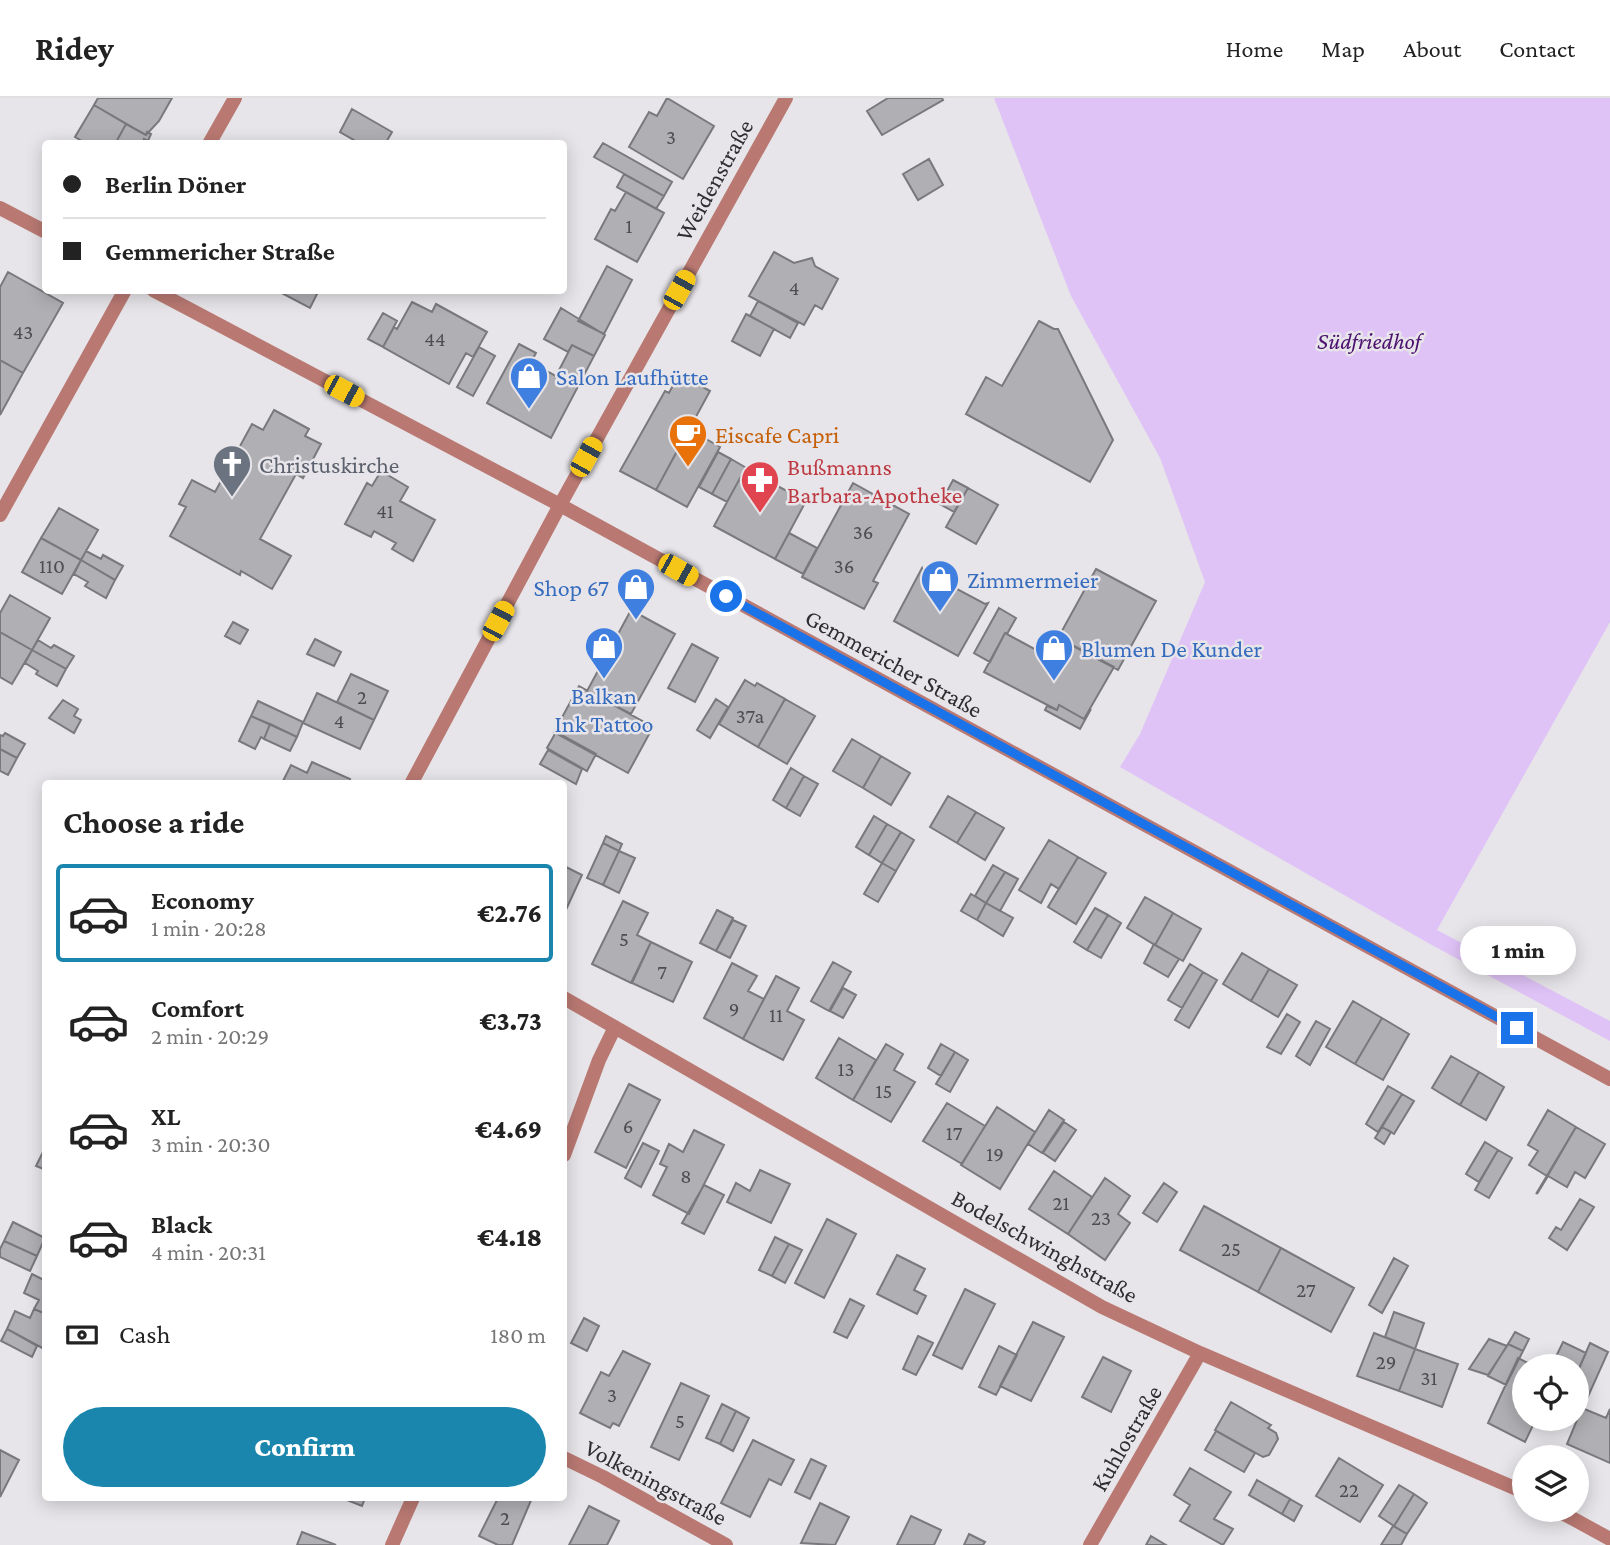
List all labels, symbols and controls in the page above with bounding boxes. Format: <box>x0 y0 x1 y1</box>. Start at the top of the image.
text: Ridey <box>35 30 114 67</box>
text: Home <box>1226 35 1283 62</box>
text: Map <box>1321 35 1365 62</box>
text: About <box>1403 35 1461 62</box>
text: Contact <box>1499 35 1575 62</box>
street label: Weidenstraße <box>670 115 758 245</box>
house number: 3 <box>666 125 676 149</box>
text: Berlin Döner <box>105 170 246 199</box>
house number: 1 <box>626 214 633 238</box>
text: Gemmericher Straße <box>105 237 335 266</box>
car <box>660 267 699 313</box>
house number: 4 <box>789 276 799 300</box>
house number: 43 <box>13 320 33 344</box>
house number: 44 <box>424 327 446 351</box>
park label: Südfriedhof <box>1317 327 1425 354</box>
shop icon: Salon Laufhütte <box>508 355 550 410</box>
place label: Salon Laufhütte <box>556 363 709 390</box>
car <box>321 372 368 410</box>
cafe icon: Eiscafe Capri <box>667 413 709 468</box>
place label: Eiscafe Capri <box>715 421 839 448</box>
car <box>567 434 606 480</box>
church icon: Christuskirche <box>211 443 253 498</box>
place label: Christuskirche <box>259 451 399 478</box>
place label: Bußmanns Barbara-Apotheke <box>787 453 962 508</box>
pharmacy icon: Bußmanns Barbara-Apotheke <box>739 459 781 514</box>
house number: 41 <box>376 499 394 523</box>
house number: 36 <box>853 520 873 544</box>
car <box>655 551 702 589</box>
house number: 110 <box>39 554 65 578</box>
house number: 36 <box>834 554 854 578</box>
shop icon: Zimmermeier <box>919 558 961 613</box>
shop icon: Shop 67 <box>615 566 657 621</box>
place label: Zimmermeier <box>967 566 1099 593</box>
place label: Shop 67 <box>534 574 609 601</box>
route start <box>710 580 742 612</box>
car <box>479 598 518 644</box>
street label: Gemmericher Straße <box>801 603 987 723</box>
shop icon: Balkan Ink Tattoo <box>583 625 625 680</box>
shop icon: Blumen De Kunder <box>1033 627 1075 682</box>
place label: Blumen De Kunder <box>1081 635 1263 662</box>
place label: Balkan Ink Tattoo <box>555 682 654 737</box>
house number: 2 <box>357 685 367 709</box>
house number: 37a <box>736 704 765 728</box>
house number: 4 <box>334 709 344 733</box>
text: Choose a ride <box>63 804 244 840</box>
icon: car <box>67 882 130 945</box>
text: Economy <box>151 886 254 915</box>
text: €2.76 <box>477 899 542 928</box>
text: 1 min · 20:28 <box>151 915 267 941</box>
callout: 1 min <box>1459 926 1575 976</box>
house number: 5 <box>619 927 629 951</box>
text: 1 min <box>1491 937 1545 963</box>
house number: 7 <box>657 960 667 984</box>
icon: car <box>67 990 130 1053</box>
text: Comfort <box>151 994 244 1023</box>
house number: 9 <box>729 997 739 1021</box>
house number: 11 <box>769 1003 783 1027</box>
text: €3.73 <box>480 1007 542 1036</box>
route end <box>1501 1012 1533 1044</box>
text: 2 min · 20:29 <box>151 1023 269 1049</box>
house number: 13 <box>838 1057 854 1081</box>
house number: 15 <box>876 1079 892 1103</box>
icon: car <box>67 1098 130 1161</box>
text: XL <box>151 1102 180 1131</box>
house number: 6 <box>623 1114 633 1138</box>
text: €4.69 <box>475 1115 542 1144</box>
house number: 17 <box>946 1121 963 1145</box>
text: 3 min · 20:30 <box>151 1131 270 1157</box>
house number: 19 <box>986 1142 1004 1166</box>
house number: 8 <box>680 1164 692 1188</box>
street label: Bodelschwinghstraße <box>947 1184 1143 1308</box>
house number: 21 <box>1053 1191 1070 1215</box>
icon: car <box>67 1206 130 1269</box>
house number: 23 <box>1091 1206 1111 1230</box>
text: Black <box>151 1210 212 1239</box>
text: €4.18 <box>477 1223 542 1252</box>
house number: 25 <box>1221 1237 1241 1261</box>
text: 4 min · 20:31 <box>151 1239 266 1265</box>
house number: 27 <box>1296 1278 1316 1302</box>
icon: cash <box>63 1316 101 1354</box>
text: Cash <box>119 1320 170 1349</box>
text: 180 m <box>490 1322 546 1348</box>
house number: 29 <box>1376 1350 1396 1374</box>
map controls <box>1512 1354 1589 1522</box>
button: locate <box>1512 1354 1589 1431</box>
house number: 31 <box>1421 1366 1437 1390</box>
street label: Kuhlostraße <box>1085 1380 1167 1496</box>
house number: 3 <box>607 1383 617 1407</box>
button: Confirm <box>63 1407 546 1487</box>
house number: 5 <box>675 1409 685 1433</box>
street label: Volkeningstraße <box>580 1433 732 1531</box>
button: layers <box>1512 1445 1589 1522</box>
house number: 22 <box>1339 1478 1359 1502</box>
house number: 2 <box>500 1506 510 1530</box>

